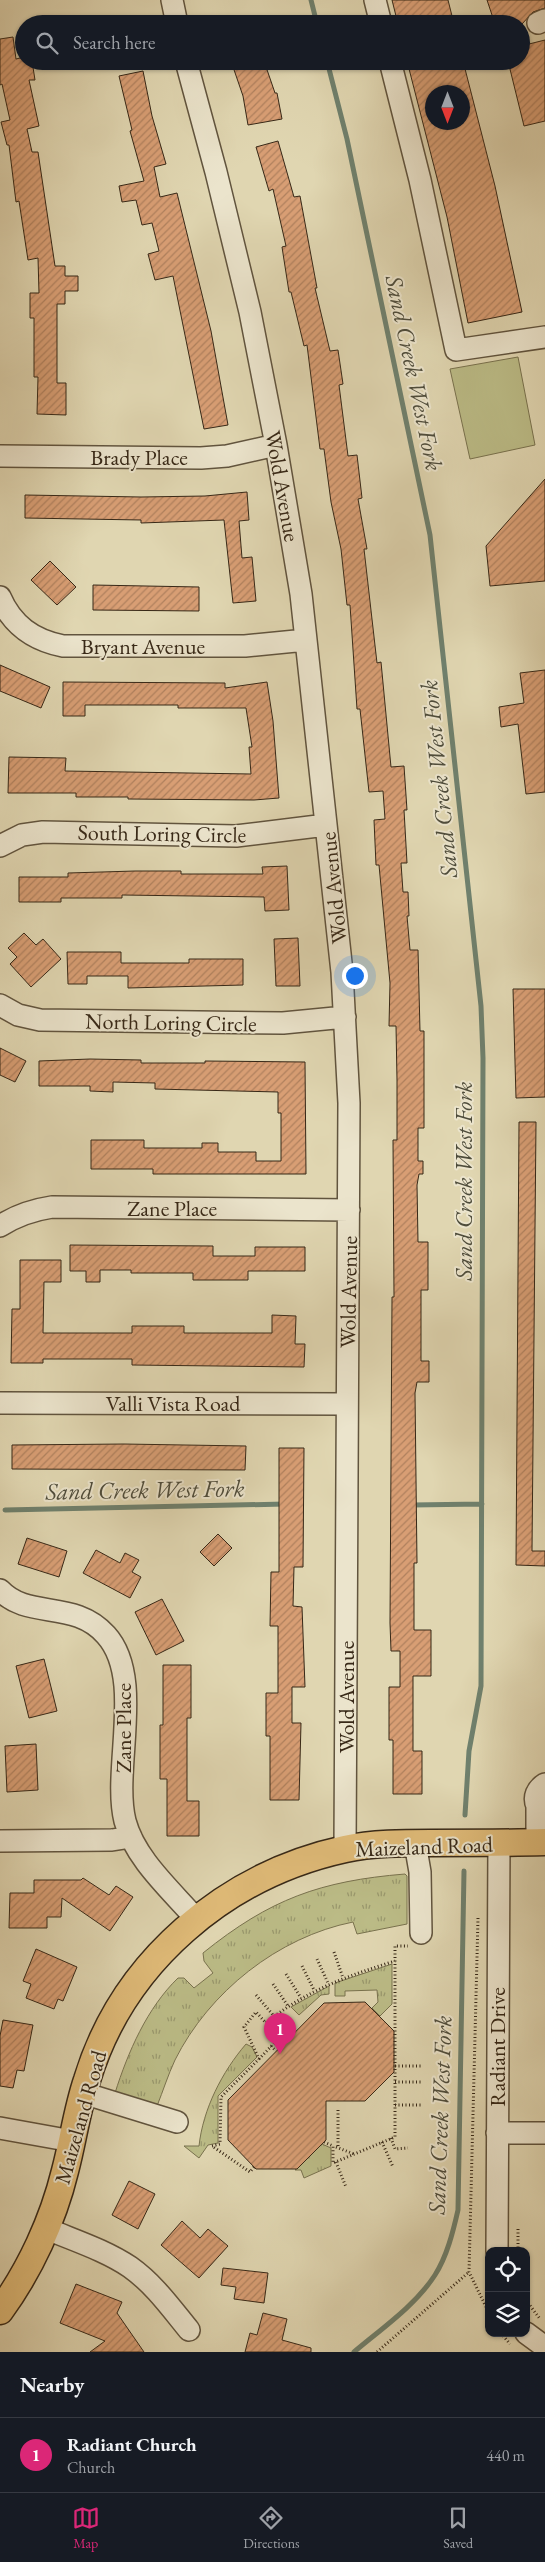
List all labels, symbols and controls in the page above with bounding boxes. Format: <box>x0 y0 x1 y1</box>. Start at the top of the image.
search box <box>15 15 530 70</box>
icon: search <box>33 29 61 57</box>
text: Search here <box>73 30 155 55</box>
north arrow <box>425 85 470 130</box>
water label: Sand Creek West Fork <box>378 271 450 474</box>
street label: Wold Avenue <box>258 428 307 544</box>
street label: Brady Place <box>90 443 188 472</box>
street label: Bryant Avenue <box>81 632 206 661</box>
water label: Sand Creek West Fork <box>413 678 464 881</box>
street label: South Loring Circle <box>77 818 247 849</box>
street label: Wold Avenue <box>313 830 354 945</box>
your location <box>342 963 368 989</box>
street label: North Loring Circle <box>85 1007 257 1039</box>
water label: Sand Creek West Fork <box>448 1081 479 1282</box>
street label: Zane Place <box>127 1194 217 1223</box>
street label: Wold Avenue <box>333 1235 364 1348</box>
street label: Valli Vista Road <box>106 1389 241 1418</box>
water label: Sand Creek West Fork <box>44 1472 245 1507</box>
street label: Wold Avenue <box>332 1640 361 1753</box>
street label: Zane Place <box>109 1683 138 1773</box>
street label: Maizeland Road <box>355 1830 494 1863</box>
street label: Radiant Drive <box>483 1987 512 2107</box>
pin: 1 <box>264 2013 296 2054</box>
water label: Sand Creek West Fork <box>421 2015 458 2216</box>
street label: Maizeland Road <box>48 2046 114 2187</box>
map controls <box>485 2247 530 2337</box>
button: locate <box>485 2247 530 2292</box>
button: layers <box>485 2292 530 2337</box>
text: Nearby <box>20 2371 84 2398</box>
text: Radiant Church <box>67 2432 197 2457</box>
text: 1 <box>32 2445 40 2466</box>
text: 440 m <box>486 2445 525 2466</box>
text: Church <box>67 2457 115 2478</box>
tab: Map <box>72 2504 100 2552</box>
tab: Directions <box>243 2504 300 2552</box>
tab: Saved <box>443 2504 473 2552</box>

